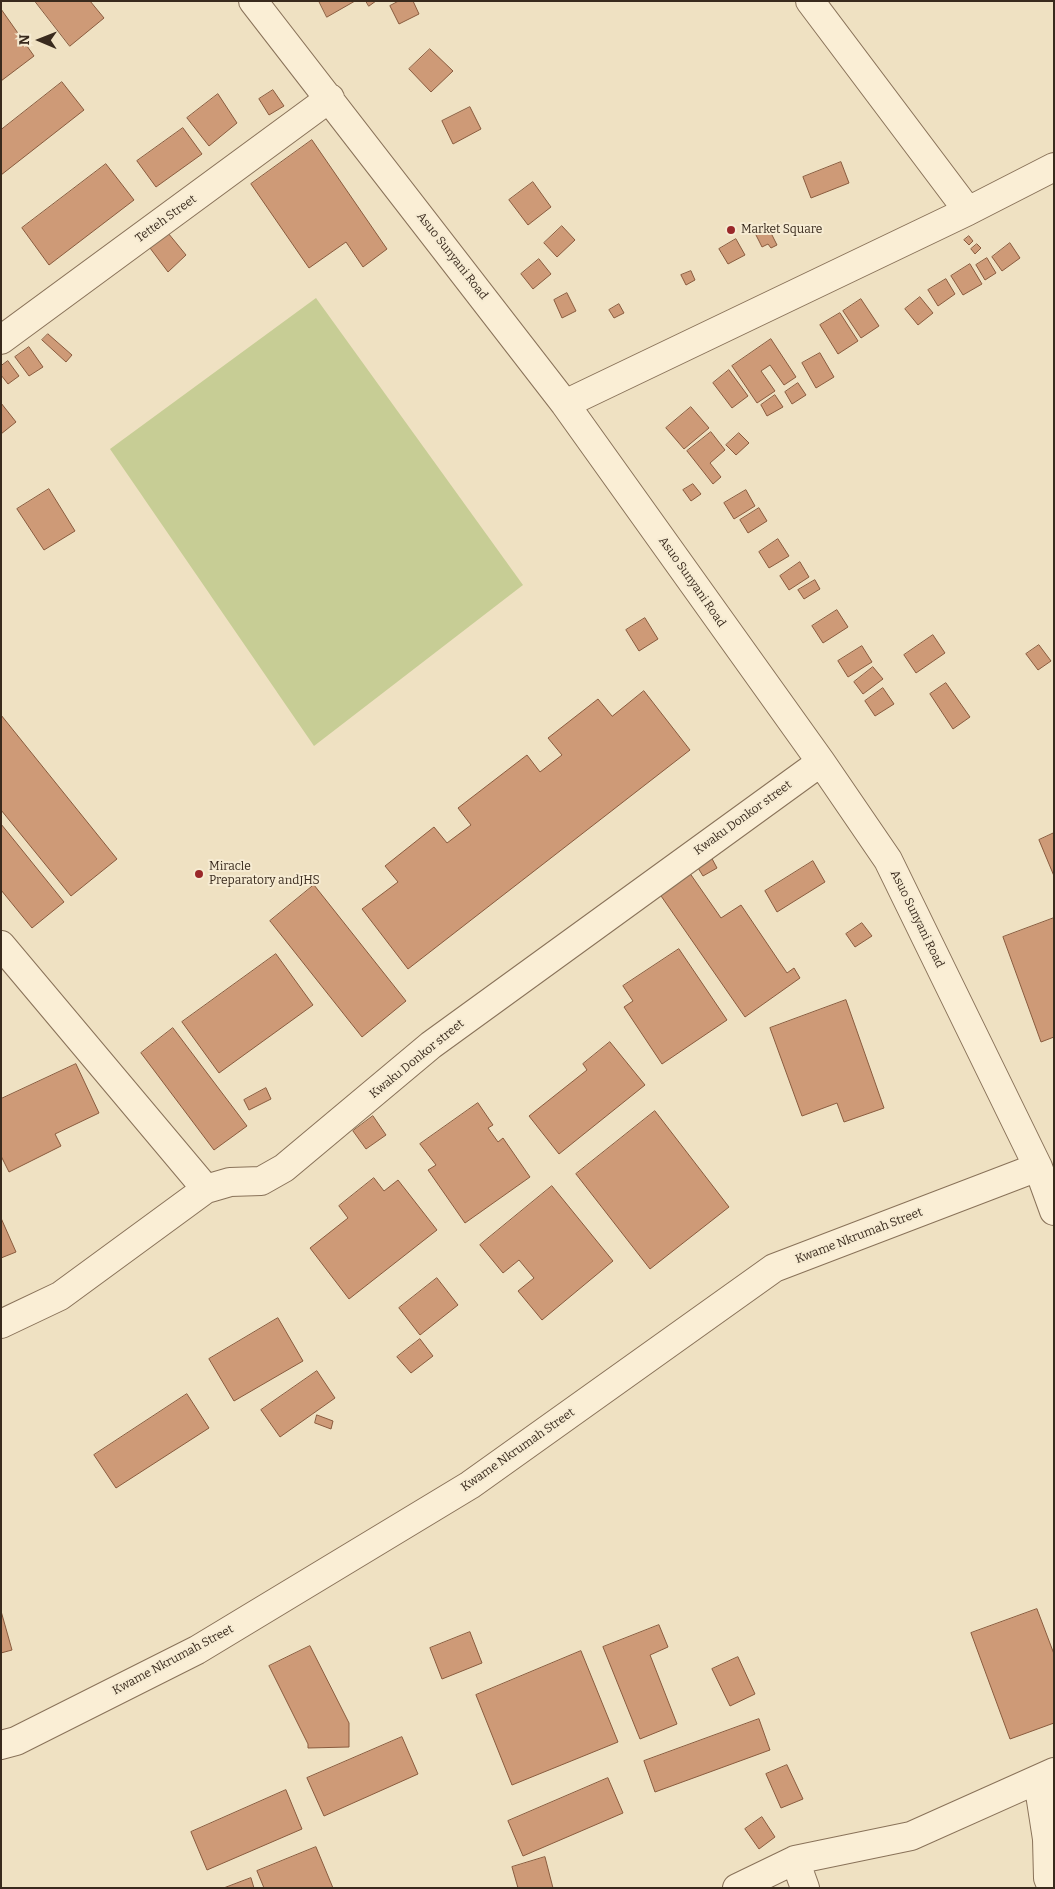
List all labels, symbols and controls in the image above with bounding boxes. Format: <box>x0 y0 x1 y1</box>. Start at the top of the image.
north arrow <box>15 15 65 65</box>
text: N <box>16 34 33 45</box>
street label: Tetteh Street <box>133 192 199 246</box>
street label: Asuo Sunyani Road <box>413 209 491 303</box>
place label: Market Square <box>741 223 822 237</box>
marker: Market Square <box>725 224 737 236</box>
street label: Asuo Sunyani Road <box>655 534 729 630</box>
street label: Kwaku Donkor street <box>691 778 795 858</box>
place label: Miracle Preparatory andJHS <box>209 860 320 888</box>
marker: Miracle Preparatory andJHS <box>193 868 205 880</box>
street label: Asuo Sunyani Road <box>887 868 947 970</box>
street label: Kwaku Donkor street <box>367 1017 467 1101</box>
street label: Kwame Nkrumah Street <box>793 1205 925 1267</box>
street label: Kwame Nkrumah Street <box>459 1405 577 1495</box>
street label: Kwame Nkrumah Street <box>110 1622 236 1698</box>

